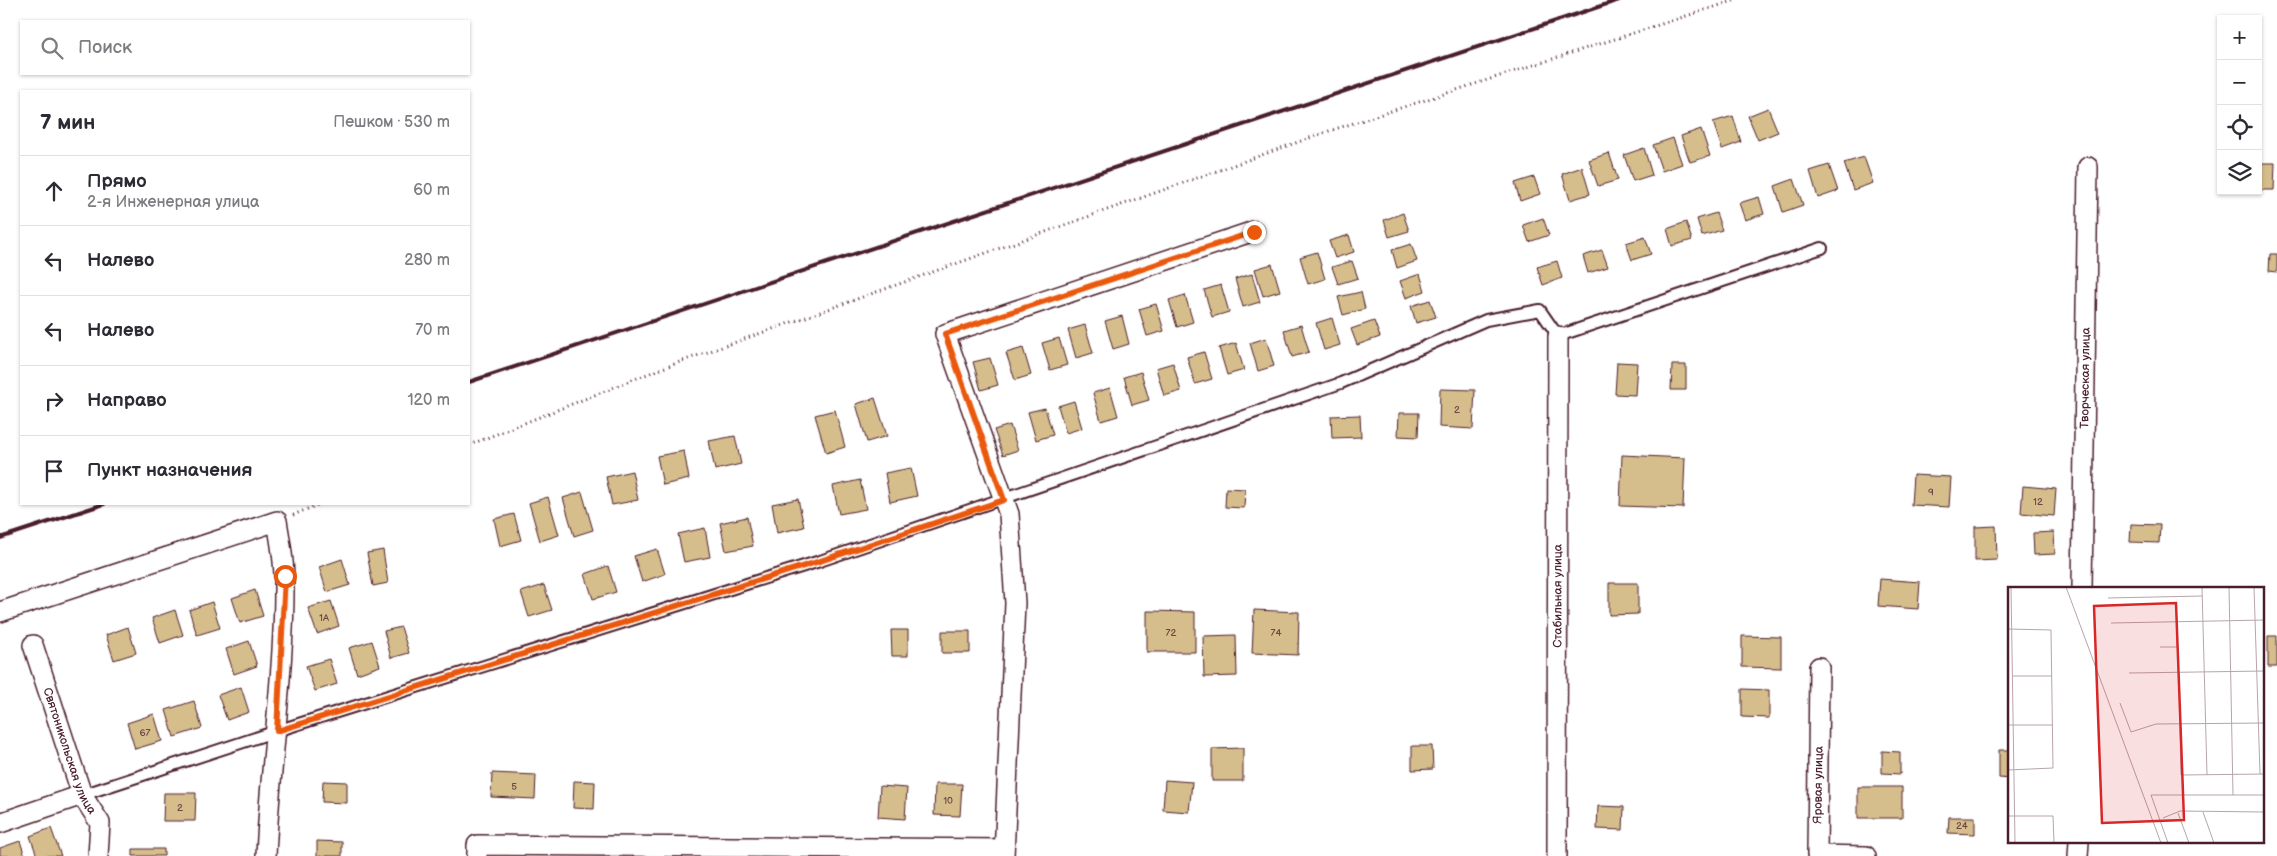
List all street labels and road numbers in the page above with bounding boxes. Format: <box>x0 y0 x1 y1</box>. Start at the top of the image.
street label: Творческая улица <box>2077 327 2094 429</box>
street label: Стабильная улица <box>1550 544 1566 648</box>
street label: Святоникольская улица <box>39 686 99 817</box>
street label: Яровая улица <box>1810 746 1827 824</box>

